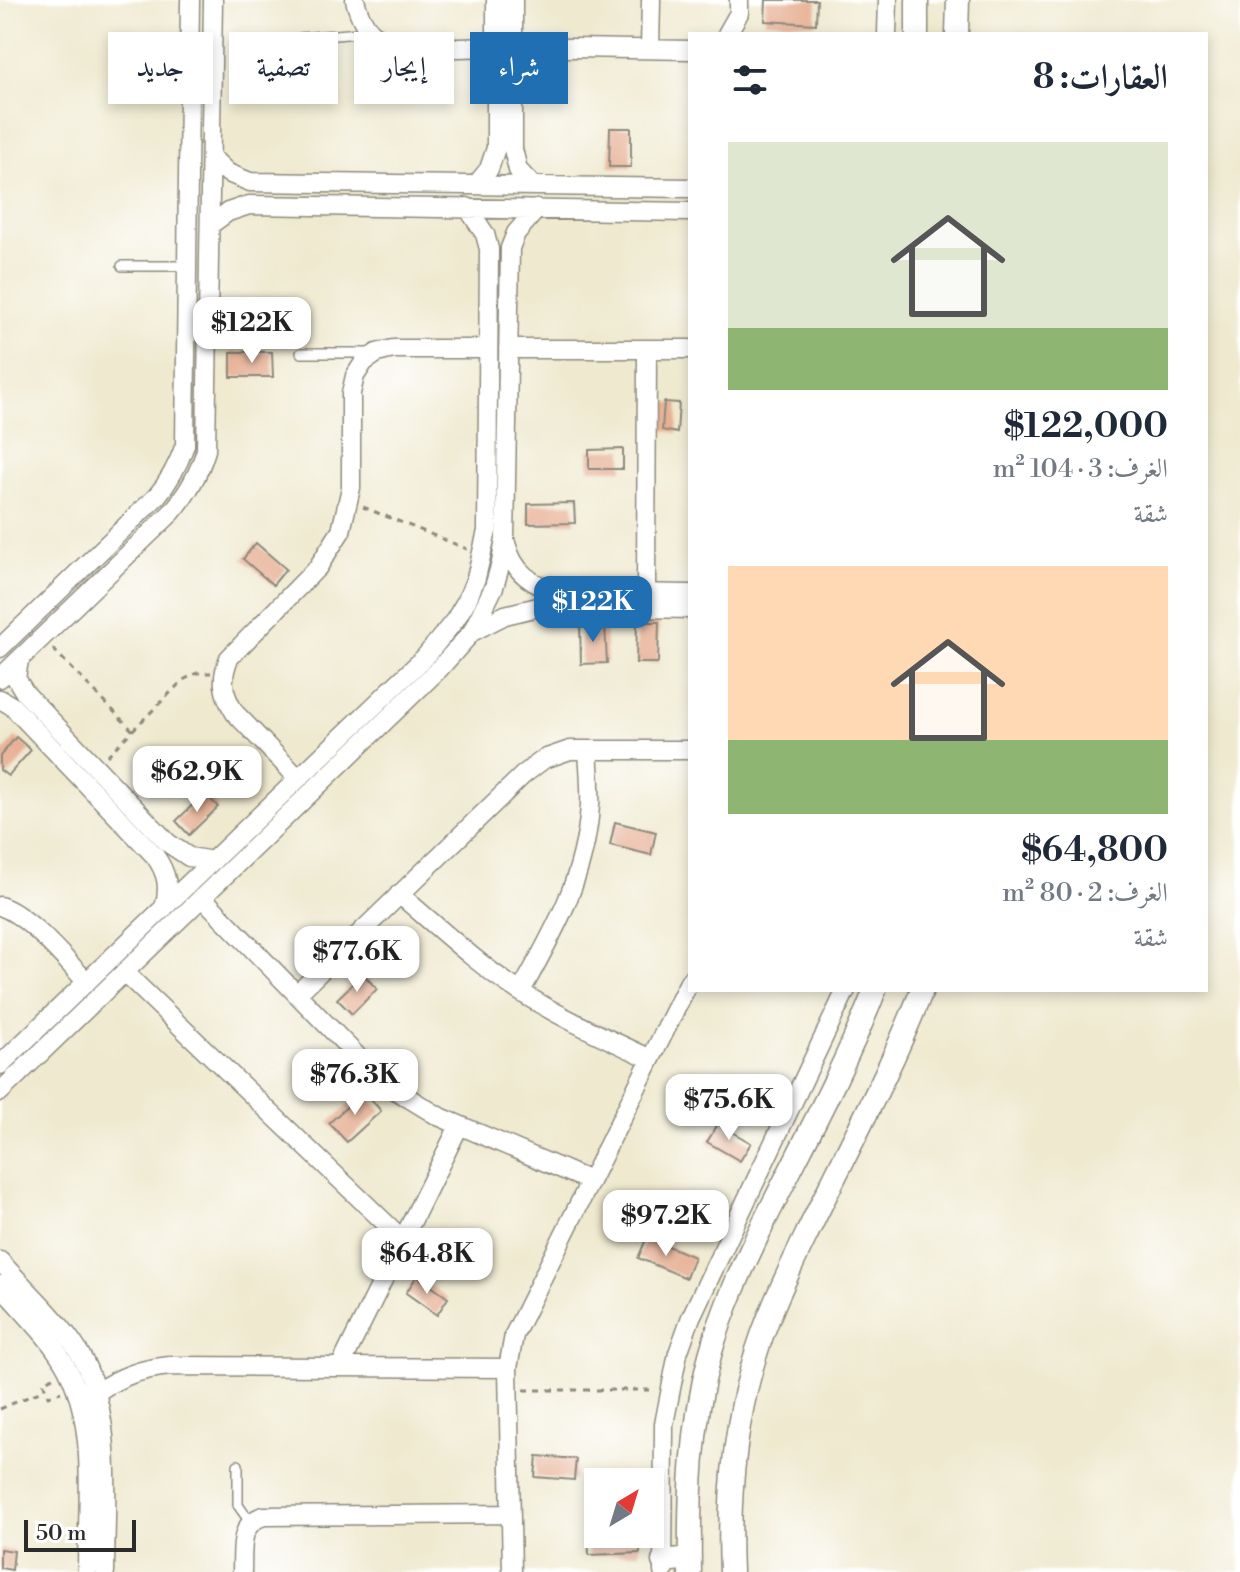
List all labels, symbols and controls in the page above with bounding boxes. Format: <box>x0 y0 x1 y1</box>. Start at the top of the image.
chip: جديد <box>108 32 213 104</box>
chip: تصفية <box>229 32 338 104</box>
chip: إيجار <box>354 32 454 104</box>
chip: شراء <box>470 32 568 104</box>
text: العقارات: 8 <box>1033 57 1168 99</box>
icon: filters <box>728 58 772 102</box>
icon: home <box>876 194 1020 338</box>
pin: $122K <box>196 297 308 365</box>
text: $122K <box>211 307 293 339</box>
text: $122,000 <box>1004 406 1168 448</box>
text: الغرف: 3 · 104 m² <box>993 453 1168 485</box>
text: شقة <box>1134 498 1168 530</box>
pin: $122K <box>537 576 649 644</box>
text: $122K <box>552 586 634 618</box>
icon: home <box>876 618 1020 762</box>
pin: $62.9K <box>132 746 262 814</box>
text: $62.9K <box>151 756 243 788</box>
text: $64,800 <box>1021 830 1168 872</box>
text: الغرف: 2 · 80 m² <box>1002 877 1168 909</box>
text: شقة <box>1134 922 1168 954</box>
pin: $77.6K <box>292 926 422 994</box>
text: $77.6K <box>312 936 402 968</box>
pin: $76.3K <box>290 1049 420 1117</box>
text: $76.3K <box>310 1059 400 1091</box>
pin: $75.6K <box>664 1074 794 1142</box>
text: $75.6K <box>684 1084 774 1116</box>
pin: $97.2K <box>601 1190 731 1258</box>
text: $97.2K <box>621 1200 711 1232</box>
pin: $64.8K <box>362 1228 492 1296</box>
text: $64.8K <box>380 1238 474 1270</box>
north arrow <box>584 1468 664 1548</box>
map controls <box>584 1468 664 1548</box>
scale bar <box>24 1516 136 1552</box>
text: 50 m <box>36 1520 87 1547</box>

